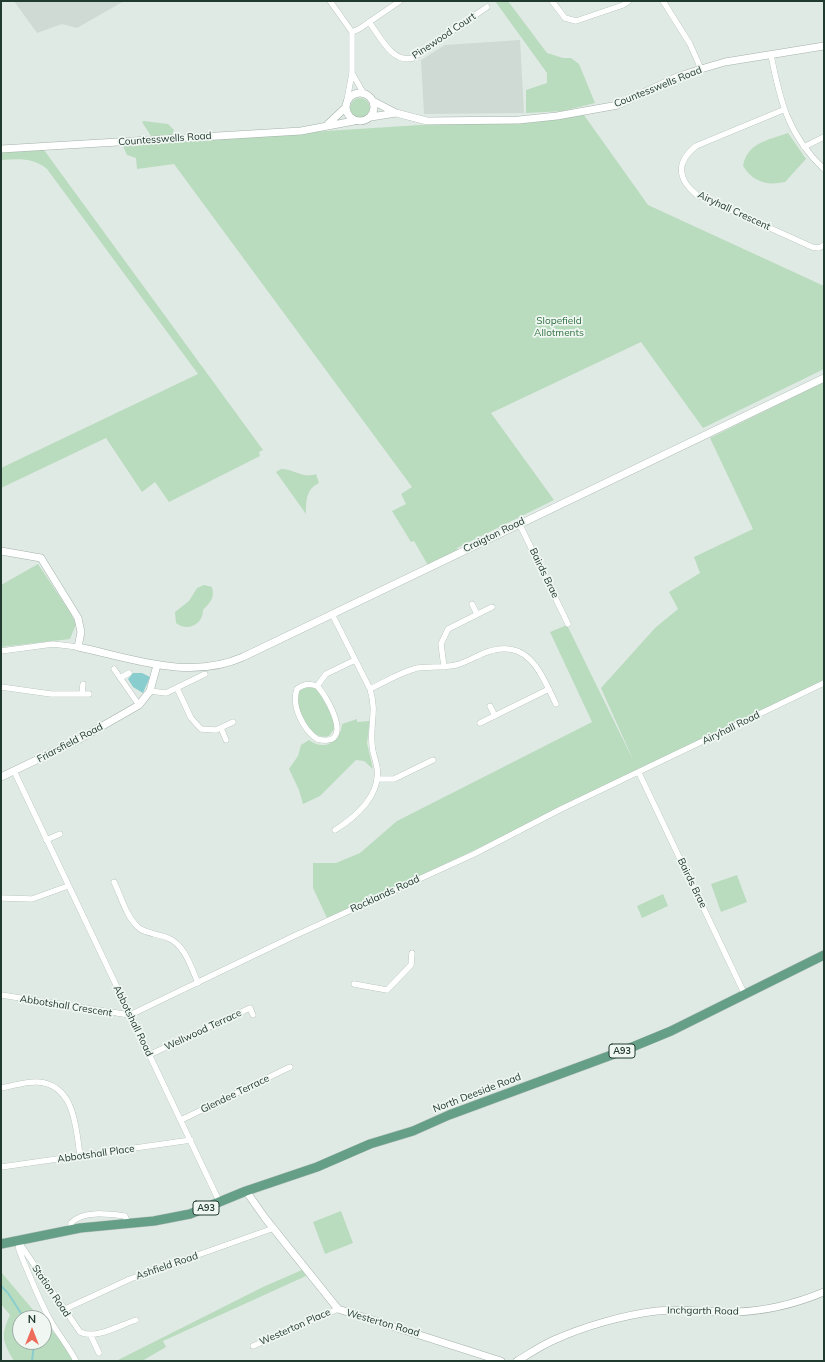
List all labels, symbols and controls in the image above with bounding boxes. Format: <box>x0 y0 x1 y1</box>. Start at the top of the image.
street label: Pinewood Court <box>410 10 478 62</box>
street label: Countesswells Road <box>612 64 704 110</box>
street label: Countesswells Road <box>118 130 212 148</box>
street label: Airyhall Crescent <box>696 189 772 233</box>
park label: Slopefield Allotments <box>534 315 584 338</box>
street label: Craigton Road <box>461 515 527 555</box>
street label: Bairds Brae <box>527 546 561 600</box>
street label: Airyhall Road <box>700 709 762 747</box>
street label: Friarsfield Road <box>35 721 105 765</box>
street label: Bairds Brae <box>675 856 709 910</box>
street label: Rocklands Road <box>349 873 421 915</box>
street label: Abbotshall Road <box>111 984 155 1058</box>
street label: Abbotshall Crescent <box>19 993 113 1019</box>
street label: Wellwood Terrace <box>163 1007 243 1053</box>
road number: A93 <box>609 1044 635 1058</box>
street label: North Deeside Road <box>431 1071 523 1115</box>
street label: Glendee Terrace <box>199 1072 271 1116</box>
street label: Abbotshall Place <box>57 1143 135 1165</box>
road number: A93 <box>193 1201 219 1215</box>
street label: Ashfield Road <box>134 1250 200 1282</box>
street label: Station Road <box>29 1263 73 1319</box>
street label: Inchgarth Road <box>667 1304 739 1318</box>
street label: Westerton Place <box>258 1306 332 1348</box>
street label: Westerton Road <box>345 1307 421 1339</box>
north arrow <box>12 1310 52 1350</box>
text: N <box>28 1312 36 1326</box>

